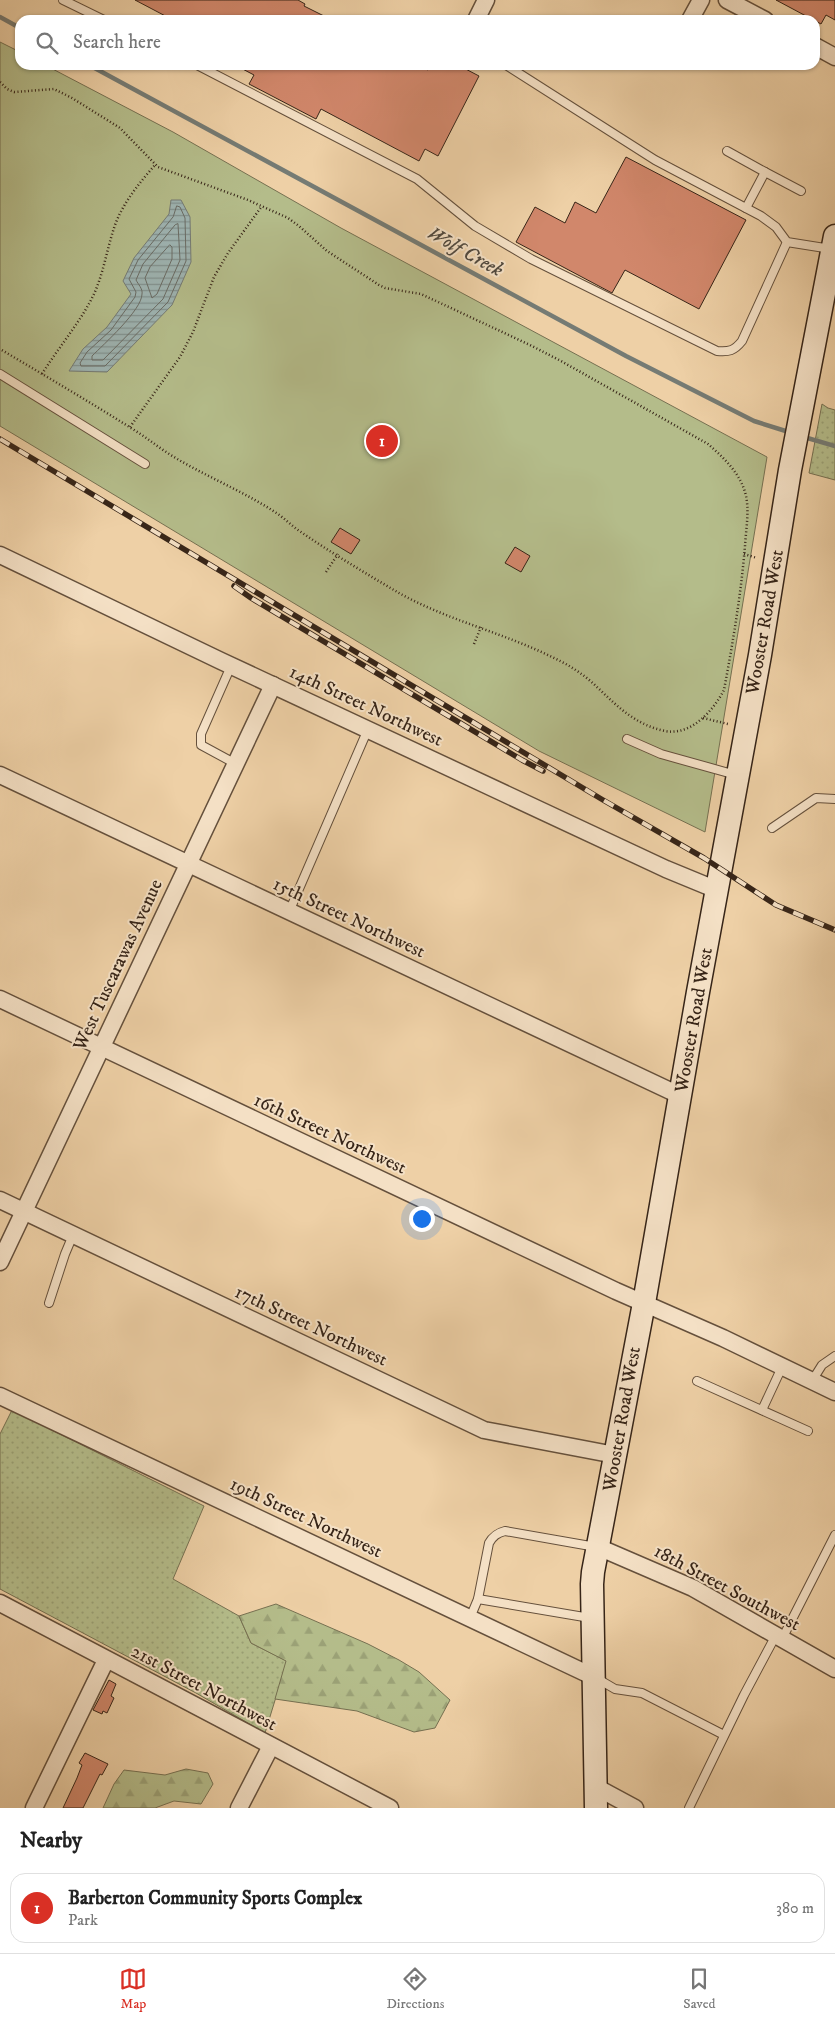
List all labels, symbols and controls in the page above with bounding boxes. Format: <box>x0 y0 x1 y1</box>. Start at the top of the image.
search box <box>15 15 820 70</box>
icon: search <box>33 29 61 57</box>
text: Search here <box>73 31 161 54</box>
water label: Wolf Creek <box>423 221 508 283</box>
pin: 1 <box>366 422 398 460</box>
street label: Wooster Road West <box>741 548 789 697</box>
street label: 14th Street Northwest <box>286 660 446 752</box>
street label: 15th Street Northwest <box>269 873 429 963</box>
street label: West Tuscarawas Avenue <box>68 876 168 1055</box>
street label: Wooster Road West <box>670 946 718 1095</box>
street label: 16th Street Northwest <box>250 1089 410 1179</box>
your location <box>409 1206 435 1232</box>
street label: 17th Street Northwest <box>231 1281 391 1371</box>
street label: Wooster Road West <box>598 1345 646 1494</box>
street label: 19th Street Northwest <box>226 1473 386 1563</box>
street label: 18th Street Southwest <box>650 1540 804 1636</box>
street label: 21st Street Northwest <box>127 1640 281 1736</box>
text: Nearby <box>20 1828 82 1854</box>
text: Barberton Community Sports Complex <box>68 1887 362 1910</box>
text: 1 <box>34 1898 40 1918</box>
text: 380 m <box>776 1898 814 1918</box>
text: Park <box>68 1910 98 1930</box>
tab: Map <box>119 1965 147 2013</box>
tab: Directions <box>386 1965 444 2013</box>
tab: Saved <box>683 1965 716 2013</box>

